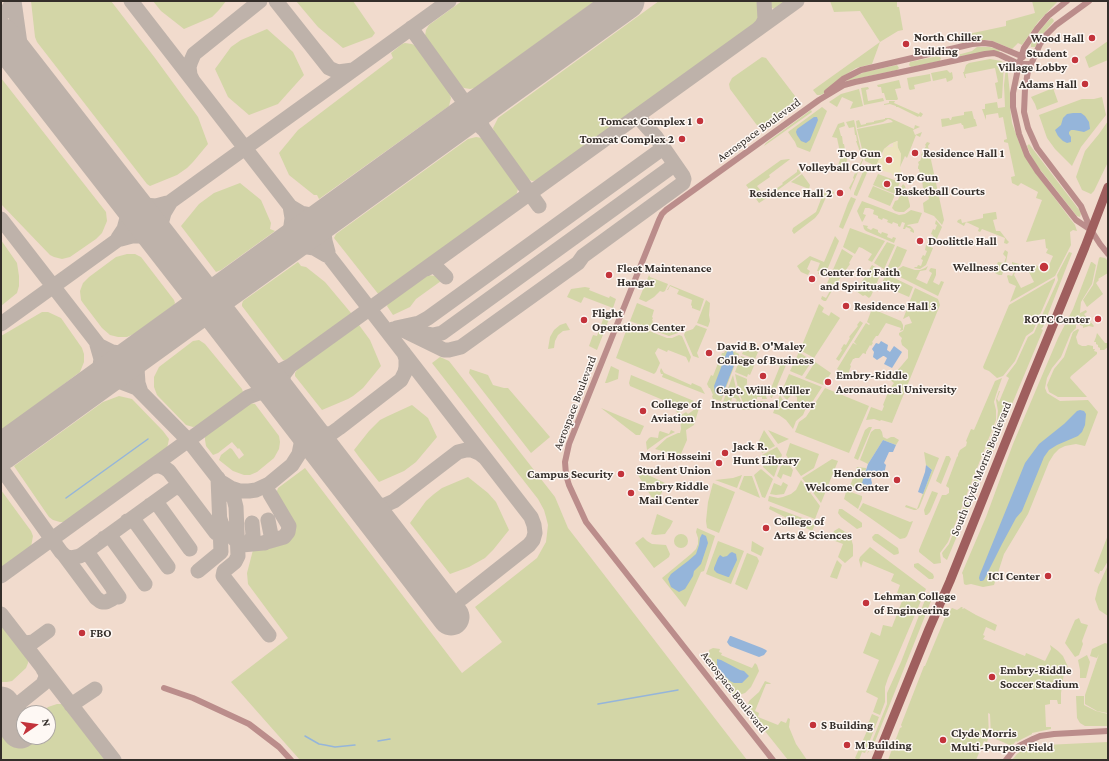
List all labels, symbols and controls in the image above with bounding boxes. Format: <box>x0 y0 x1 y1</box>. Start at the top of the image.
place label: North Chiller Building <box>914 30 982 58</box>
place label: Wood Hall <box>1031 31 1084 45</box>
marker: Wood Hall <box>1087 33 1097 43</box>
marker: North Chiller Building <box>901 39 911 49</box>
place label: Student Village Lobby <box>998 46 1067 74</box>
marker: Student Village Lobby <box>1070 55 1080 65</box>
place label: Adams Hall <box>1019 77 1077 91</box>
marker: Adams Hall <box>1080 79 1090 89</box>
street label: Aerospace Boulevard <box>714 95 804 165</box>
place label: Tomcat Complex 1 <box>599 114 692 128</box>
marker: Tomcat Complex 1 <box>695 116 705 126</box>
place label: Tomcat Complex 2 <box>579 132 674 146</box>
marker: Tomcat Complex 2 <box>677 134 687 144</box>
place label: Top Gun Volleyball Court <box>799 146 881 174</box>
place label: Residence Hall 1 <box>923 146 1004 160</box>
marker: Residence Hall 1 <box>910 148 920 158</box>
marker: Top Gun Volleyball Court <box>884 155 894 165</box>
place label: Top Gun Basketball Courts <box>895 170 985 198</box>
marker: Top Gun Basketball Courts <box>882 179 892 189</box>
place label: Residence Hall 2 <box>749 186 832 200</box>
marker: Residence Hall 2 <box>835 188 845 198</box>
place label: Doolittle Hall <box>928 234 997 248</box>
marker: Doolittle Hall <box>915 236 925 246</box>
place label: Wellness Center <box>953 260 1035 274</box>
place label: Fleet Maintenance Hangar <box>617 261 712 289</box>
marker: Wellness Center <box>1038 261 1050 273</box>
place label: Center for Faith and Spirituality <box>820 265 900 293</box>
marker: Fleet Maintenance Hangar <box>604 270 614 280</box>
marker: Center for Faith and Spirituality <box>807 274 817 284</box>
place label: Residence Hall 3 <box>854 299 937 313</box>
marker: Residence Hall 3 <box>841 301 851 311</box>
place label: Flight Operations Center <box>592 306 685 334</box>
place label: ROTC Center <box>1024 312 1090 326</box>
marker: ROTC Center <box>1093 314 1103 324</box>
marker: Flight Operations Center <box>579 315 589 325</box>
place label: David B. O'Maley College of Business <box>717 339 814 367</box>
marker: David B. O'Maley College of Business <box>704 348 714 358</box>
street label: Aerospace Boulevard <box>550 354 600 452</box>
place label: Embry-Riddle Aeronautical University <box>836 368 957 396</box>
marker: Capt. Willie Miller Instructional Center <box>758 371 768 381</box>
marker: Embry-Riddle Aeronautical University <box>823 377 833 387</box>
place label: Capt. Willie Miller Instructional Center <box>711 383 815 411</box>
place label: College of Aviation <box>651 397 701 425</box>
street label: South Clyde Morris Boulevard <box>947 400 1015 538</box>
marker: College of Aviation <box>638 406 648 416</box>
place label: Jack R. Hunt Library <box>733 439 799 467</box>
marker: Jack R. Hunt Library <box>720 448 730 458</box>
place label: Mori Hosseini Student Union <box>636 449 711 477</box>
marker: Mori Hosseini Student Union <box>714 458 724 468</box>
place label: Henderson Welcome Center <box>805 466 889 494</box>
place label: Campus Security <box>527 467 613 481</box>
marker: Campus Security <box>616 469 626 479</box>
marker: Henderson Welcome Center <box>892 475 902 485</box>
place label: Embry Riddle Mail Center <box>639 479 709 507</box>
marker: Embry Riddle Mail Center <box>626 488 636 498</box>
place label: College of Arts & Sciences <box>774 514 852 542</box>
marker: College of Arts & Sciences <box>761 523 771 533</box>
place label: ICI Center <box>988 569 1040 583</box>
marker: ICI Center <box>1043 571 1053 581</box>
place label: Lehman College of Engineering <box>874 589 956 617</box>
marker: Lehman College of Engineering <box>861 598 871 608</box>
place label: FBO <box>90 626 112 640</box>
marker: FBO <box>77 628 87 638</box>
street label: Aerospace Boulevard <box>698 648 770 736</box>
place label: Embry-Riddle Soccer Stadium <box>1000 663 1079 691</box>
marker: Embry-Riddle Soccer Stadium <box>987 672 997 682</box>
north arrow <box>16 705 56 745</box>
text: N <box>40 718 53 728</box>
place label: S Building <box>821 718 873 732</box>
marker: S Building <box>808 720 818 730</box>
place label: Clyde Morris Multi-Purpose Field <box>951 726 1053 754</box>
marker: Clyde Morris Multi-Purpose Field <box>938 735 948 745</box>
place label: M Building <box>855 738 912 752</box>
marker: M Building <box>842 740 852 750</box>

